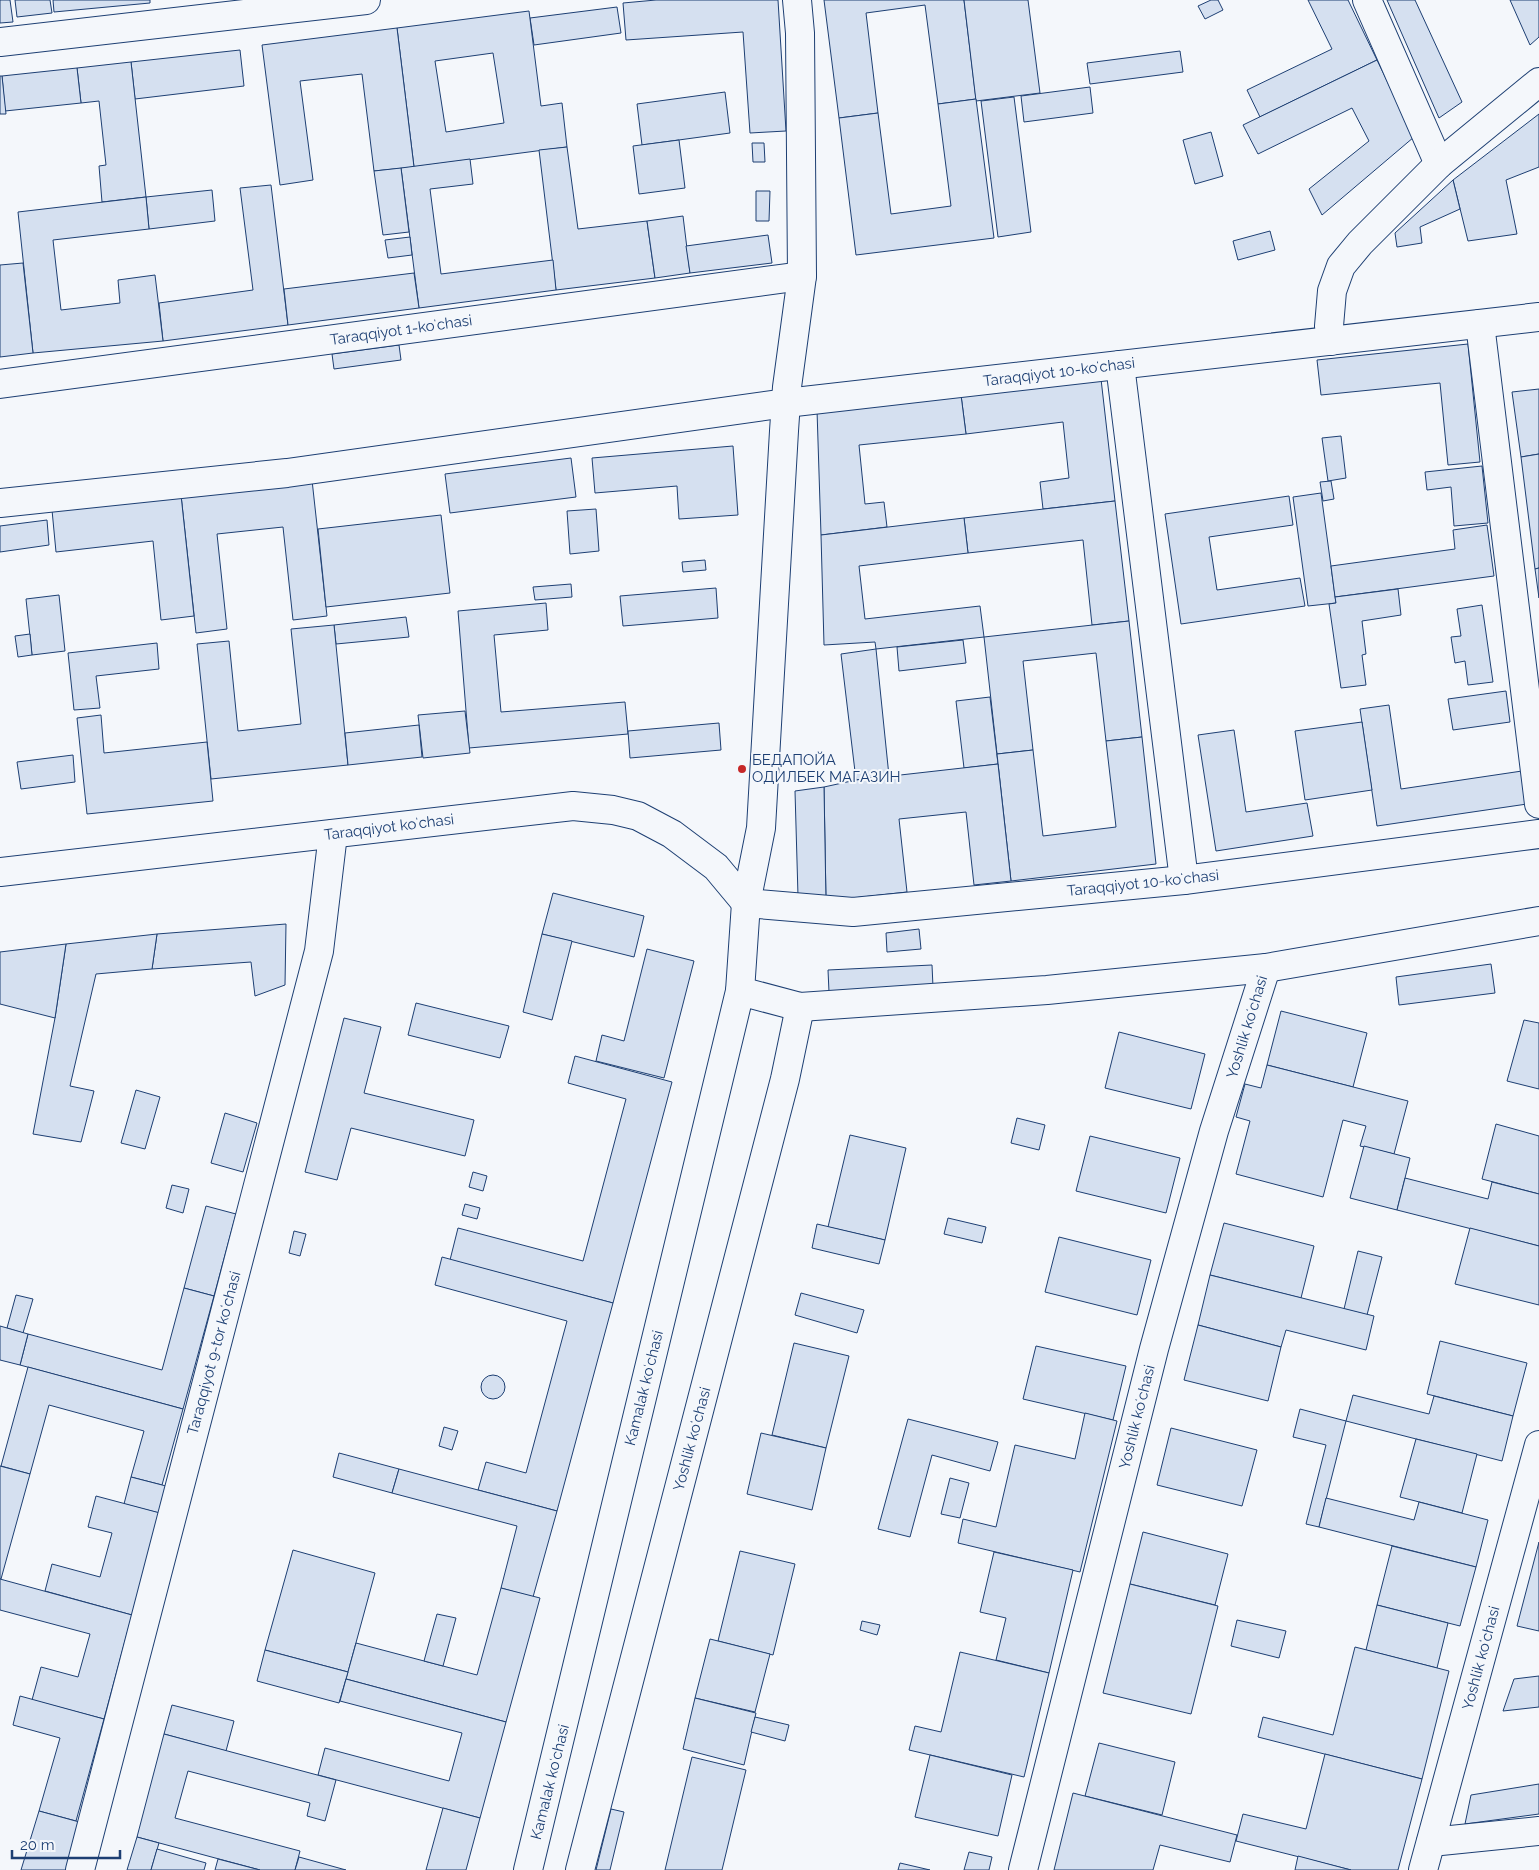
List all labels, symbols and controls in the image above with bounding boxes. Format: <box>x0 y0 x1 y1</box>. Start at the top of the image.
street label: Taraqqiyot 1-koʻchasi <box>329 311 473 349</box>
street label: Taraqqiyot 10-koʻchasi <box>982 354 1136 390</box>
place label: БЕДАПОЙА ОДИЛБЕК МАГАЗИН <box>752 751 901 786</box>
marker: БЕДАПОЙА ОДИЛБЕК МАГАЗИН <box>736 763 748 775</box>
street label: Taraqqiyot koʻchasi <box>323 810 455 844</box>
street label: Taraqqiyot 10-koʻchasi <box>1066 866 1220 900</box>
street label: Yoshlik koʻchasi <box>1223 973 1271 1081</box>
street label: Taraqqiyot 9-tor koʻchasi <box>183 1269 245 1437</box>
street label: Kamalak koʻchasi <box>621 1328 667 1448</box>
street label: Yoshlik koʻchasi <box>1115 1363 1159 1471</box>
street label: Yoshlik koʻchasi <box>669 1385 715 1493</box>
street label: Yoshlik koʻchasi <box>1458 1604 1504 1712</box>
street label: Kamalak koʻchasi <box>527 1722 573 1842</box>
scale bar <box>12 1828 120 1860</box>
text: 20 m <box>20 1836 55 1854</box>

